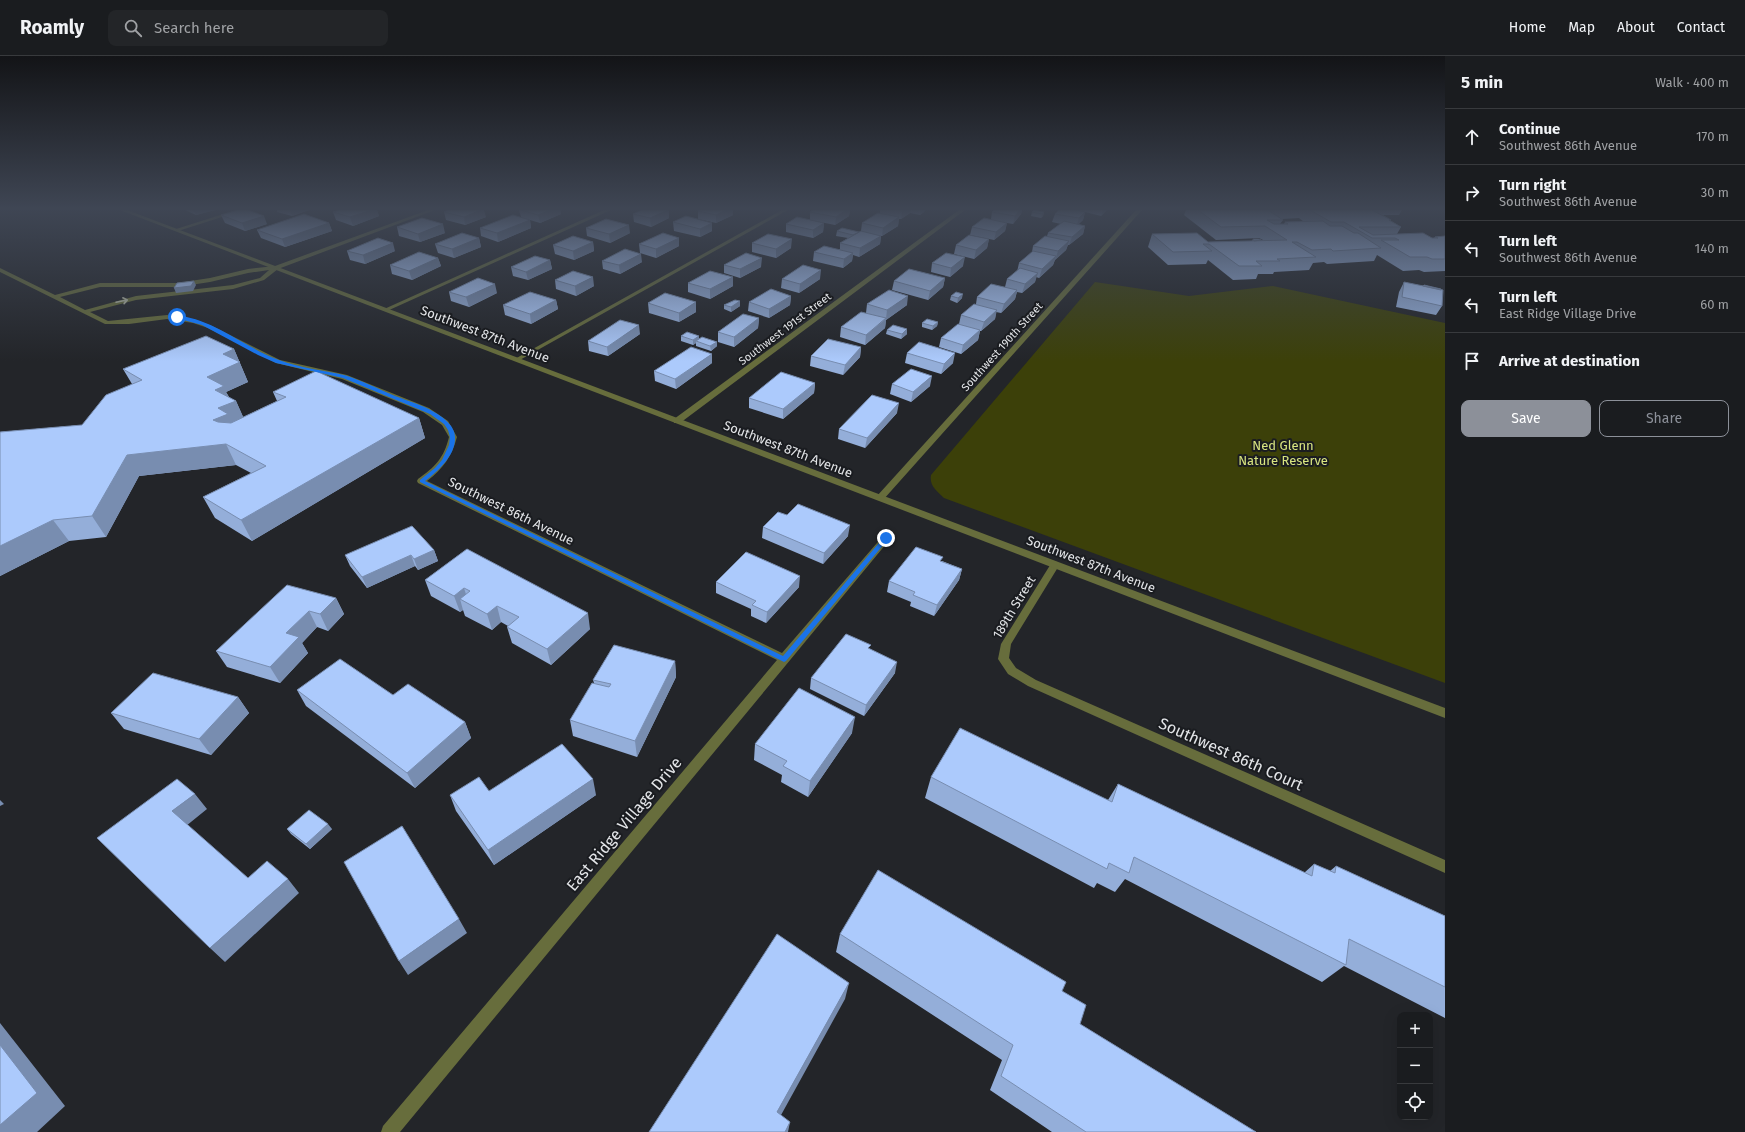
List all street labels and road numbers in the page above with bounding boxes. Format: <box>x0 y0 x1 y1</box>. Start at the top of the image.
street label: Southwest 191st Street <box>736 290 834 368</box>
street label: Southwest 190th Street <box>959 300 1045 394</box>
street label: Southwest 87th Avenue <box>418 302 552 366</box>
street label: Southwest 87th Avenue <box>721 417 855 481</box>
street label: Southwest 86th Avenue <box>446 474 576 548</box>
street label: Southwest 87th Avenue <box>1024 532 1158 596</box>
street label: 189th Street <box>989 573 1039 641</box>
street label: Southwest 86th Court <box>1156 714 1306 795</box>
street label: East Ridge Village Drive <box>562 753 686 895</box>

